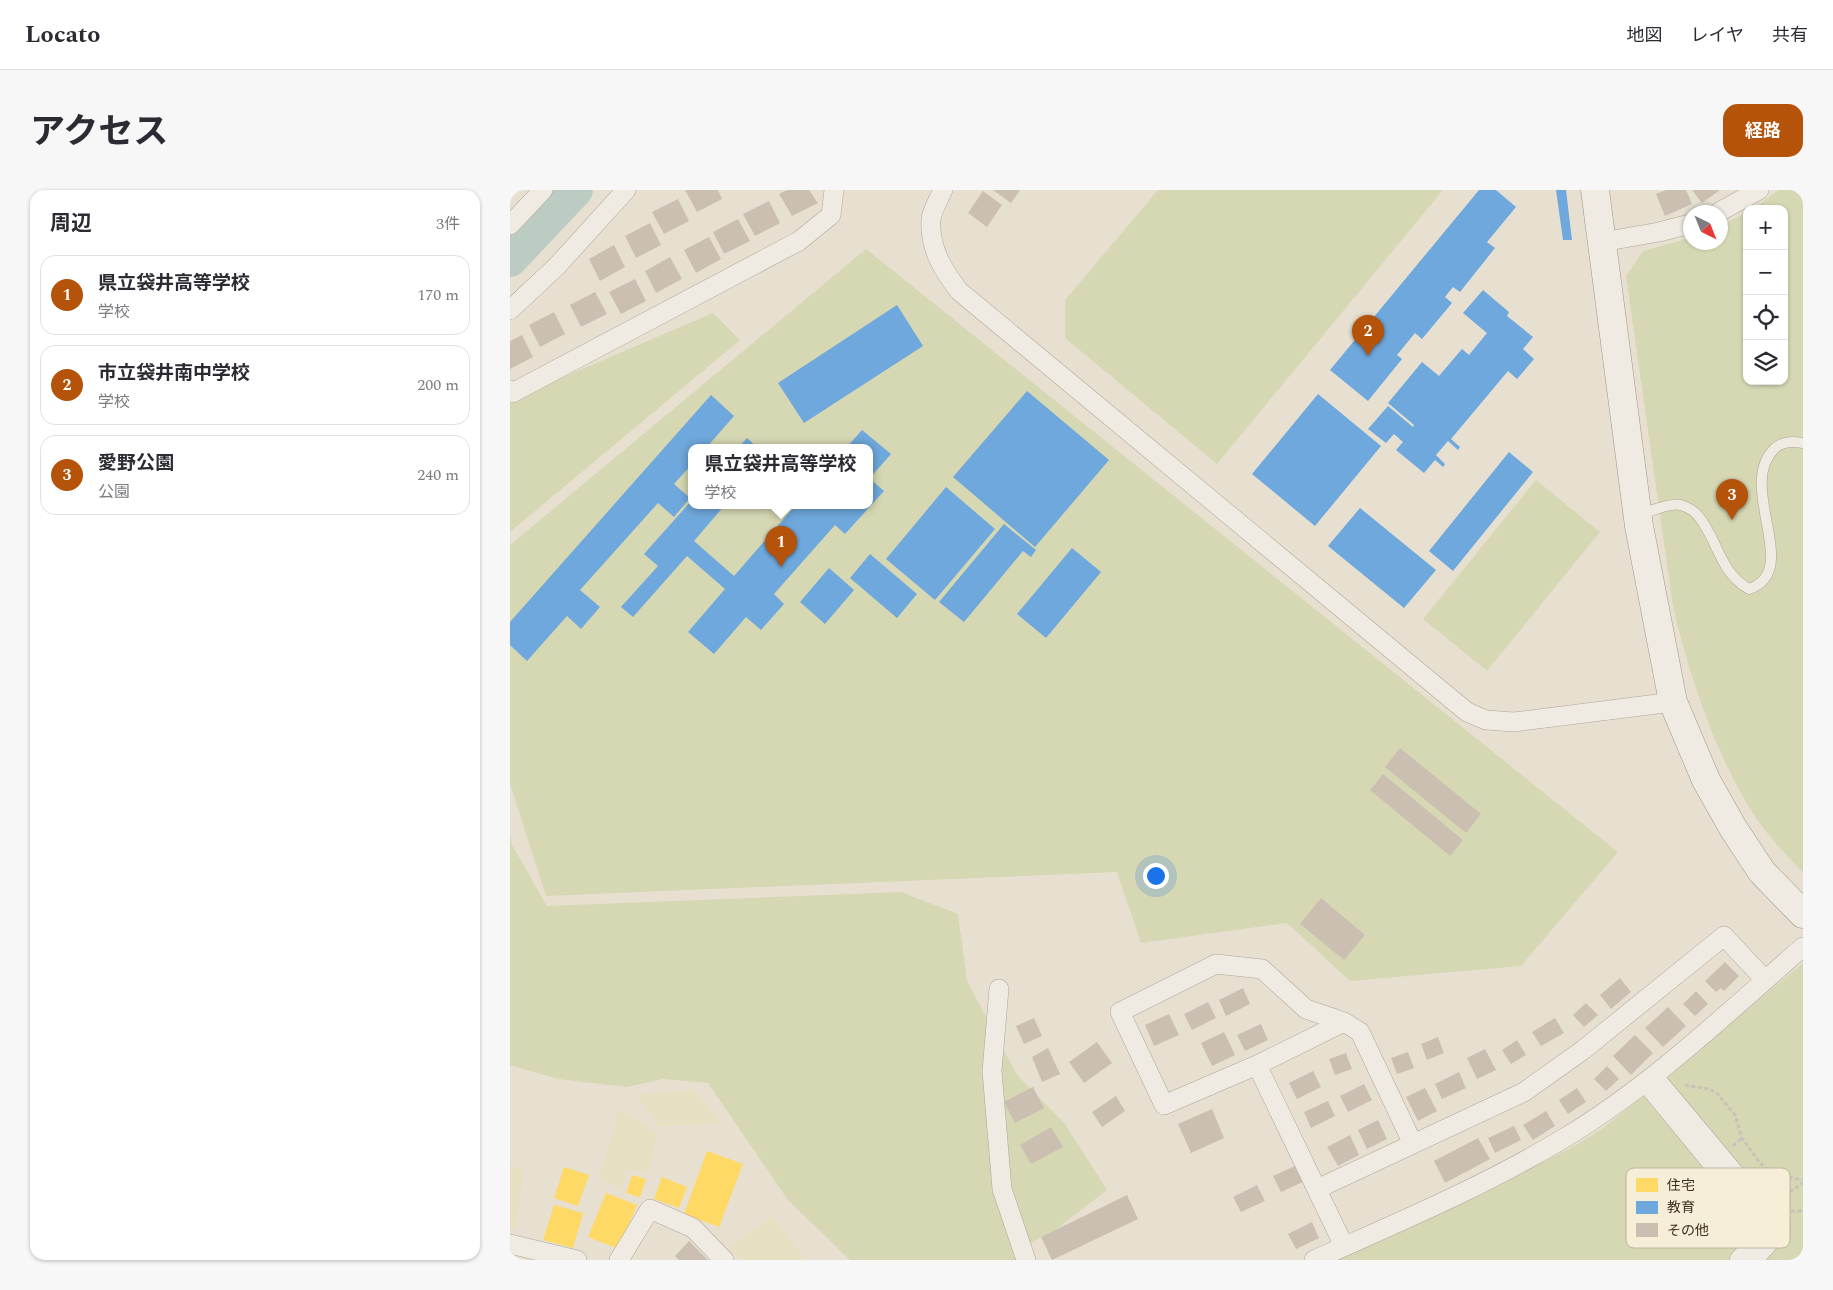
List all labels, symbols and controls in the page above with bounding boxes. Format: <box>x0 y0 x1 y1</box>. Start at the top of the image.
text: Locato <box>25 17 100 53</box>
text: 地図 <box>1627 22 1663 49</box>
text: レイヤ <box>1691 22 1744 49</box>
text: 共有 <box>1772 22 1808 49</box>
button: 経路 <box>1723 104 1803 157</box>
text: アクセス <box>30 106 168 159</box>
north arrow <box>1683 205 1728 250</box>
map controls <box>1743 205 1788 385</box>
button: + <box>1743 205 1788 250</box>
text: 周辺 <box>50 208 92 240</box>
text: 3件 <box>436 212 460 236</box>
button: − <box>1743 250 1788 295</box>
text: 県立袋井高等学校 <box>98 269 250 298</box>
text: 1 <box>63 283 71 307</box>
text: 170 m <box>417 283 459 307</box>
button: locate <box>1743 295 1788 340</box>
text: 学校 <box>98 300 130 324</box>
pin: 2 <box>1352 315 1384 356</box>
button: layers <box>1743 340 1788 385</box>
text: 市立袋井南中学校 <box>98 359 250 388</box>
text: 2 <box>63 373 71 397</box>
text: 200 m <box>417 373 459 397</box>
text: 学校 <box>98 390 130 414</box>
popup <box>688 444 873 509</box>
text: 愛野公園 <box>98 449 174 478</box>
text: 県立袋井高等学校 <box>704 450 857 479</box>
text: 3 <box>63 463 71 487</box>
text: 240 m <box>417 463 459 487</box>
pin: 3 <box>1716 479 1748 520</box>
text: 公園 <box>98 480 130 504</box>
text: 学校 <box>704 481 737 505</box>
pin: 1 <box>765 526 797 567</box>
your location <box>1143 863 1169 889</box>
legend <box>1626 1168 1790 1248</box>
text: 住宅 <box>1667 1175 1695 1196</box>
text: 教育 <box>1667 1197 1695 1218</box>
text: その他 <box>1667 1220 1709 1241</box>

